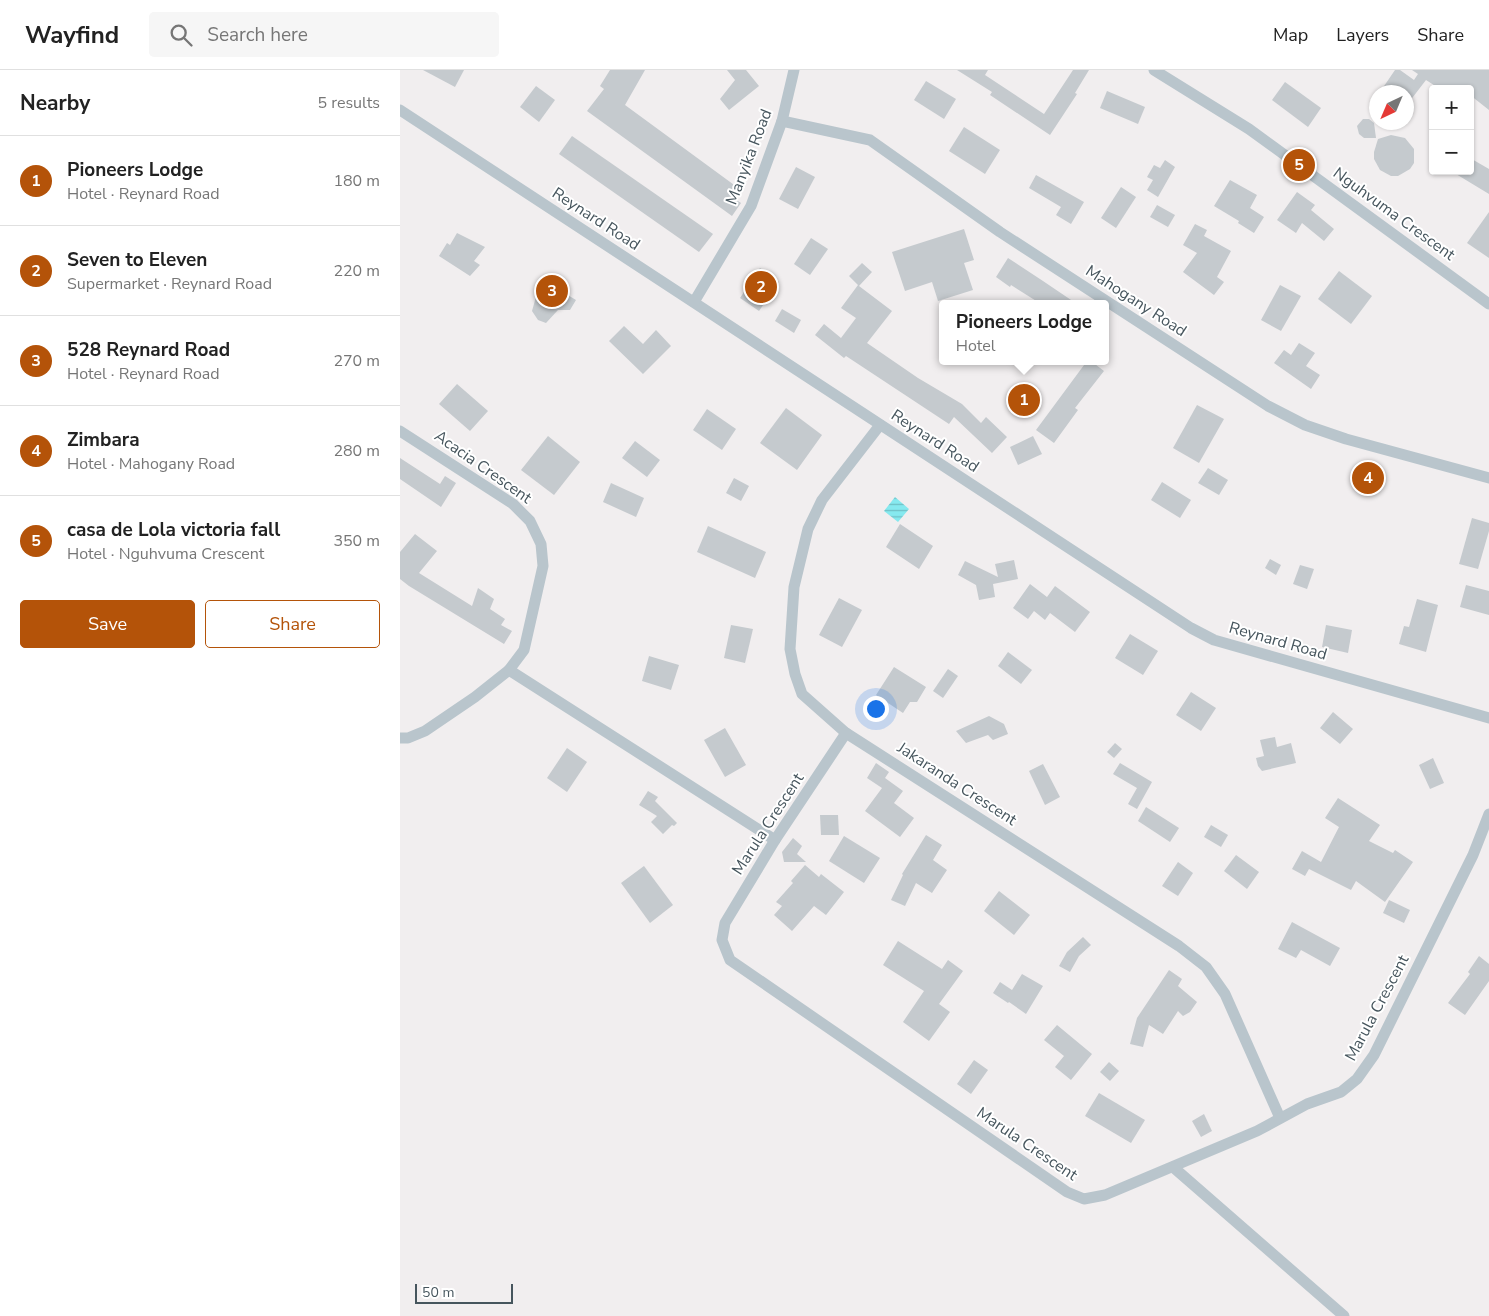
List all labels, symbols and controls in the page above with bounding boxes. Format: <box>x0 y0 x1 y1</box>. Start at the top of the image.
search box <box>149 12 499 57</box>
text: Wayfind <box>25 19 119 51</box>
icon: search <box>167 21 195 49</box>
text: Search here <box>207 22 308 48</box>
text: Map <box>1273 23 1308 47</box>
text: Layers <box>1336 23 1389 47</box>
text: Share <box>1417 23 1464 47</box>
north arrow <box>1369 85 1414 130</box>
map controls <box>1429 85 1474 175</box>
button: + <box>1429 85 1474 130</box>
text: Nearby <box>20 89 90 117</box>
text: 5 results <box>318 92 380 114</box>
street label: Manyika Road <box>721 106 777 208</box>
button: − <box>1429 130 1474 175</box>
pin: 5 <box>1283 146 1315 184</box>
text: Pioneers Lodge <box>67 157 203 183</box>
street label: Nguhvuma Crescent <box>1329 162 1460 266</box>
text: 1 <box>31 170 41 192</box>
text: 180 m <box>333 170 380 192</box>
street label: Reynard Road <box>548 182 644 256</box>
text: Hotel · Reynard Road <box>67 183 220 205</box>
text: Seven to Eleven <box>67 247 207 273</box>
text: 2 <box>31 260 41 282</box>
text: 220 m <box>333 260 380 282</box>
street label: Mahogany Road <box>1081 260 1191 342</box>
pin: 2 <box>745 268 777 306</box>
pin: 3 <box>536 272 568 310</box>
text: Supermarket · Reynard Road <box>67 273 272 295</box>
popup <box>939 300 1109 365</box>
text: Pioneers Lodge <box>956 309 1092 335</box>
text: Hotel <box>956 335 996 357</box>
text: 528 Reynard Road <box>67 337 230 363</box>
text: 3 <box>31 350 41 372</box>
text: 270 m <box>333 350 380 372</box>
text: Hotel · Reynard Road <box>67 363 220 385</box>
pin: 1 <box>1008 381 1040 419</box>
street label: Reynard Road <box>887 404 983 478</box>
street label: Acacia Crescent <box>430 425 536 509</box>
text: Zimbara <box>67 427 140 453</box>
text: 4 <box>31 440 41 462</box>
text: 280 m <box>333 440 380 462</box>
text: Hotel · Mahogany Road <box>67 453 235 475</box>
pin: 4 <box>1352 459 1384 497</box>
text: casa de Lola victoria fall <box>67 517 280 543</box>
text: 5 <box>31 530 41 552</box>
text: 350 m <box>333 530 380 552</box>
text: Hotel · Nguhvuma Crescent <box>67 543 264 565</box>
button: Save <box>20 600 195 648</box>
button: Share <box>205 600 380 648</box>
street label: Reynard Road <box>1226 617 1330 665</box>
your location <box>863 696 889 722</box>
street label: Jakaranda Crescent <box>892 737 1021 831</box>
street label: Marula Crescent <box>727 769 809 879</box>
street label: Marula Crescent <box>1340 951 1414 1065</box>
street label: Marula Crescent <box>972 1102 1082 1186</box>
scale bar <box>415 1281 512 1304</box>
text: 50 m <box>422 1283 454 1302</box>

